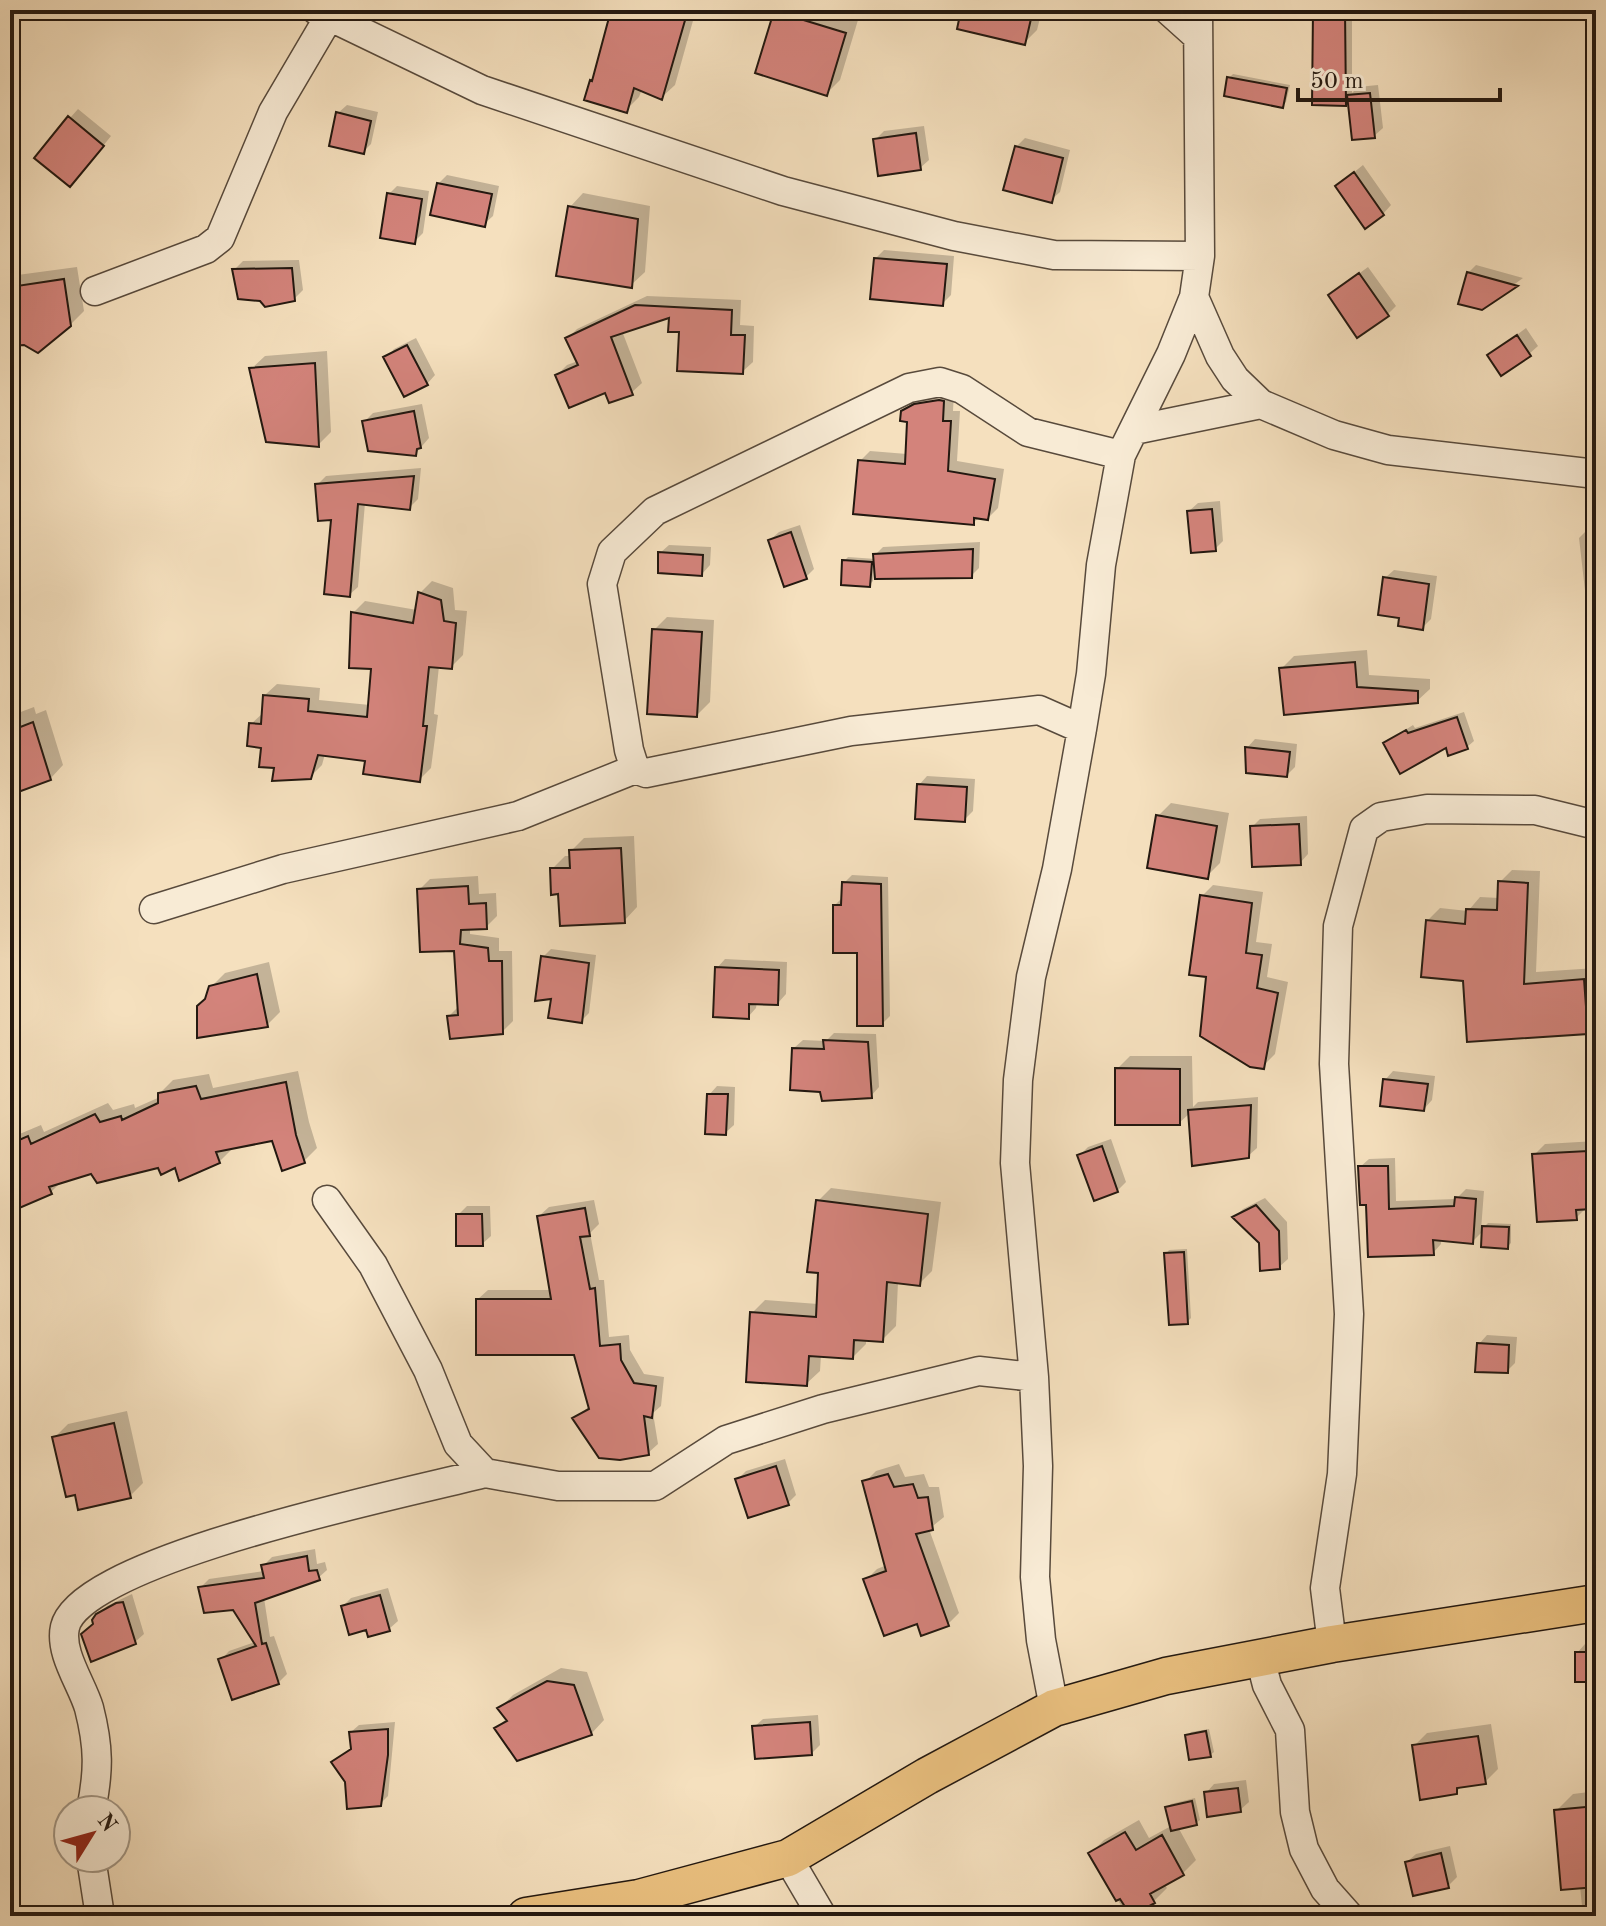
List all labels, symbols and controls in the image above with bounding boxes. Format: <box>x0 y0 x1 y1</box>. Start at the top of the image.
scale bar <box>1298 52 1500 102</box>
text: 50 m <box>1310 70 1364 94</box>
north arrow <box>52 1794 132 1874</box>
text: N <box>93 1810 120 1837</box>

